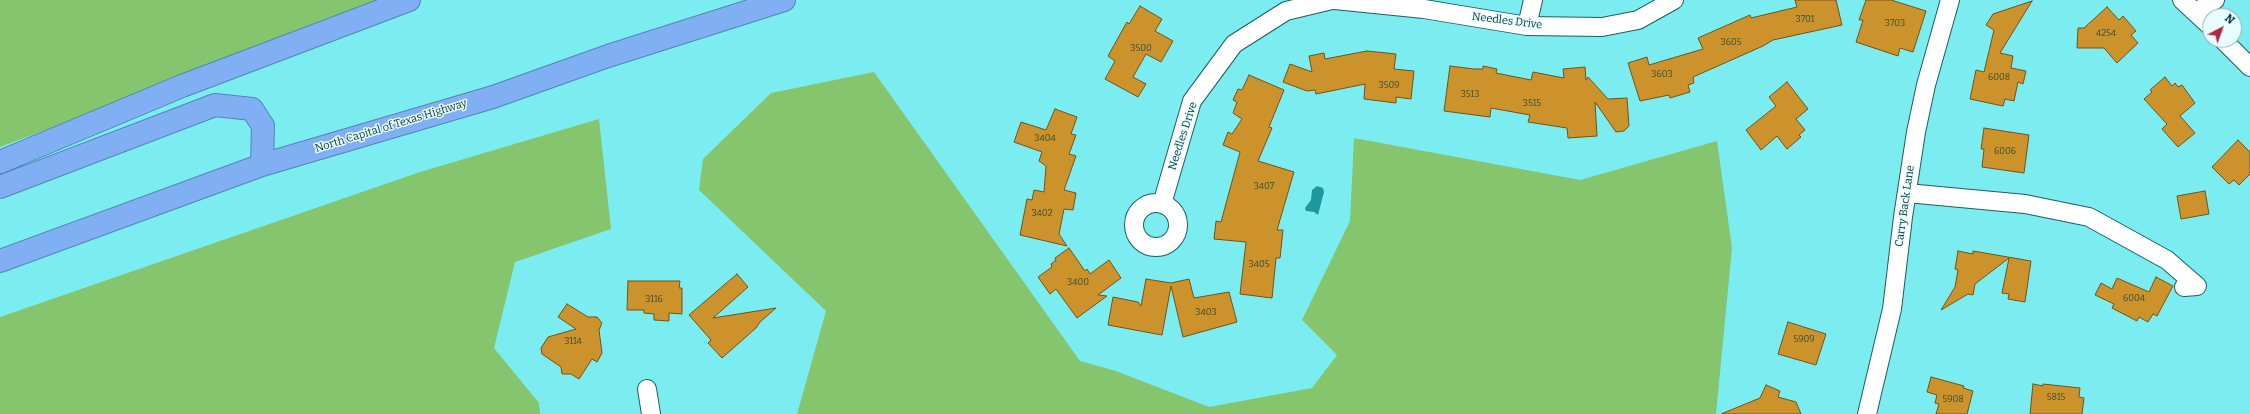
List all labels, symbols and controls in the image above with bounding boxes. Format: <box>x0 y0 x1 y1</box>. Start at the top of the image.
north arrow <box>2202 8 2242 48</box>
street label: Needles Drive <box>1471 10 1543 32</box>
text: N <box>2222 12 2237 27</box>
house number: 3701 <box>1796 14 1814 24</box>
house number: 3703 <box>1885 18 1905 28</box>
house number: 4254 <box>2096 28 2116 38</box>
house number: 3605 <box>1721 37 1741 47</box>
house number: 3500 <box>1130 43 1152 53</box>
house number: 3603 <box>1651 69 1673 79</box>
house number: 6008 <box>1988 72 2010 82</box>
house number: 3509 <box>1379 80 1399 90</box>
house number: 3513 <box>1461 89 1479 99</box>
street label: North Capital of Texas Highway <box>313 97 469 155</box>
house number: 3515 <box>1523 98 1541 108</box>
street label: Needles Drive <box>1166 100 1200 172</box>
house number: 3404 <box>1034 133 1056 143</box>
house number: 6006 <box>1994 146 2016 156</box>
street label: Carry Back Lane <box>1893 164 1917 248</box>
house number: 3407 <box>1254 181 1274 191</box>
house number: 3402 <box>1031 208 1053 218</box>
house number: 3405 <box>1249 259 1269 269</box>
house number: 3400 <box>1067 277 1089 287</box>
house number: 6004 <box>2123 293 2145 303</box>
house number: 3116 <box>645 294 663 304</box>
house number: 3403 <box>1195 307 1217 317</box>
house number: 5909 <box>1793 334 1815 344</box>
house number: 3114 <box>564 336 582 346</box>
house number: 5815 <box>2047 392 2065 402</box>
house number: 5908 <box>1942 394 1964 404</box>

